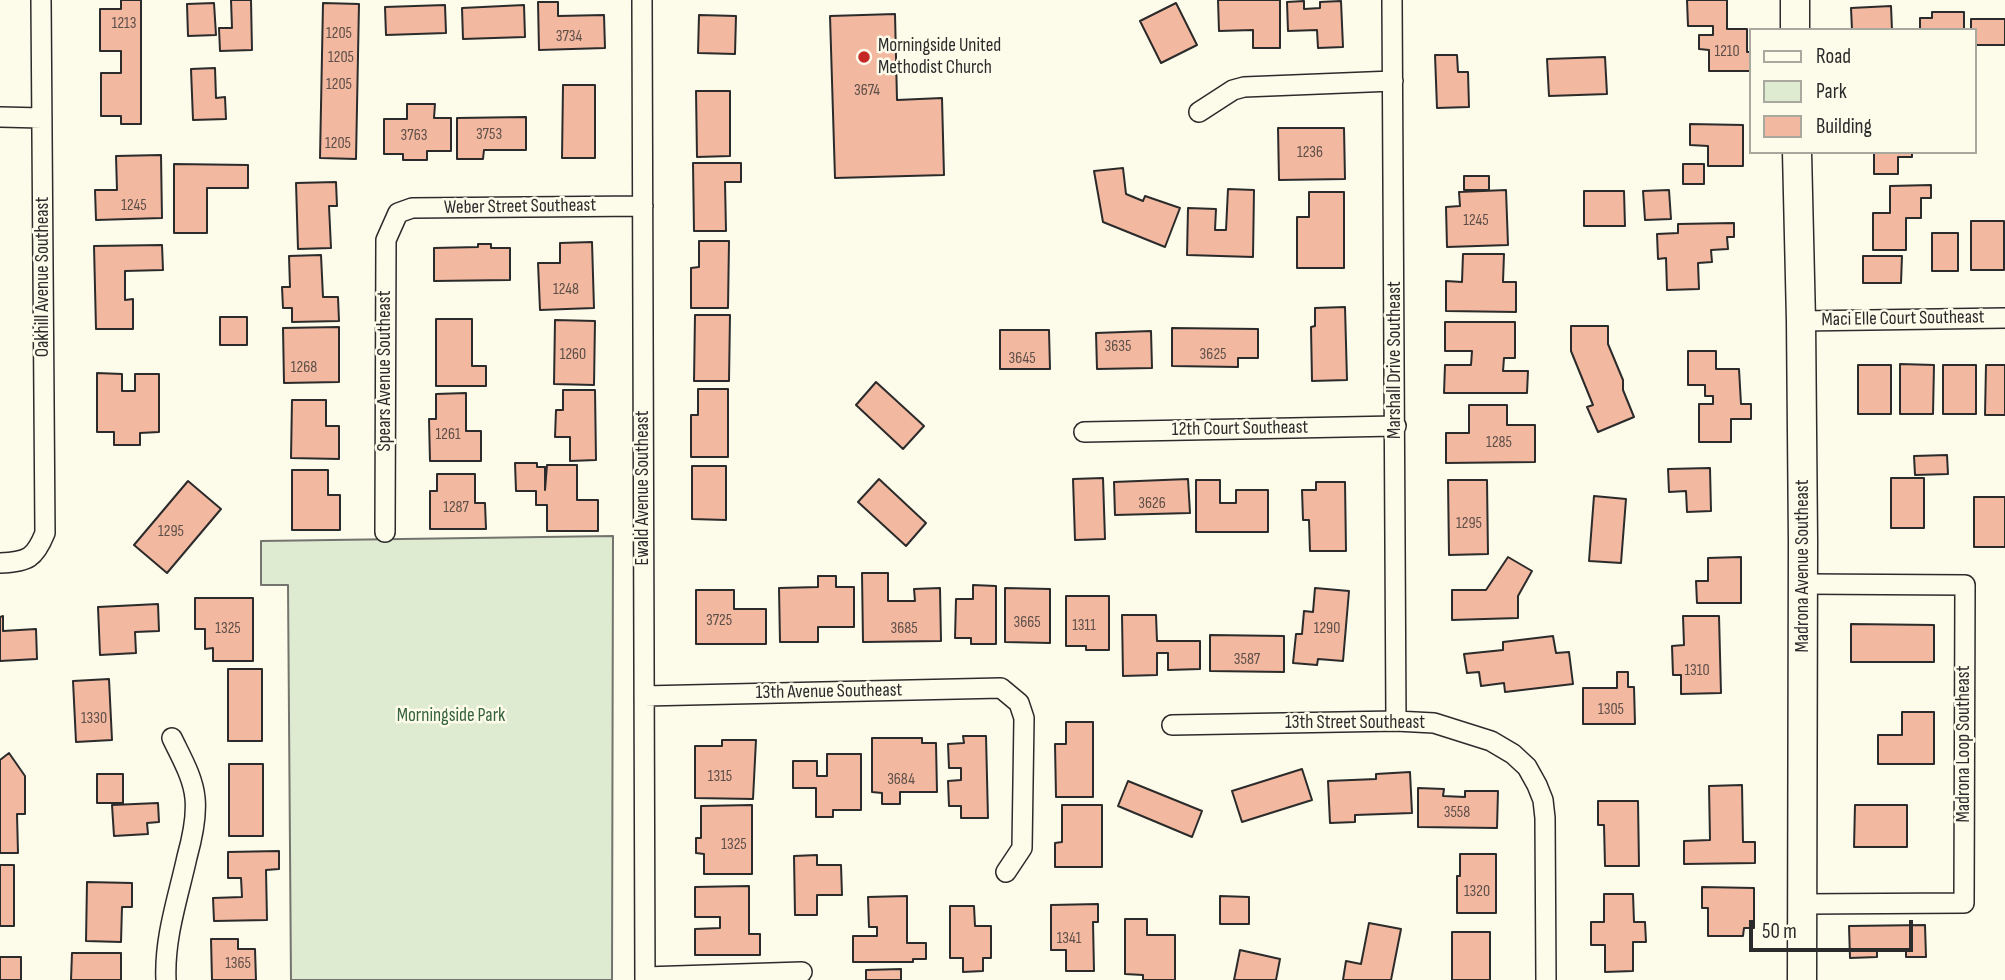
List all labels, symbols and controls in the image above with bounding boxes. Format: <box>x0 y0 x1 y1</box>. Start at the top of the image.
house number: 1213 <box>112 14 136 34</box>
house number: 1205 <box>326 24 352 44</box>
house number: 3734 <box>556 27 582 47</box>
legend <box>1750 28 1977 154</box>
place label: Morningside United Methodist Church <box>878 35 1001 79</box>
house number: 1210 <box>1714 42 1740 62</box>
text: Road <box>1816 44 1851 69</box>
house number: 1205 <box>328 48 354 68</box>
marker: Morningside United Methodist Church <box>856 49 872 65</box>
house number: 1205 <box>326 75 352 95</box>
text: Park <box>1816 79 1847 104</box>
house number: 3674 <box>854 81 880 101</box>
text: Building <box>1816 114 1872 139</box>
house number: 3753 <box>476 125 502 145</box>
house number: 3763 <box>401 126 427 146</box>
house number: 1205 <box>325 134 351 154</box>
house number: 1236 <box>1297 143 1323 163</box>
street label: Weber Street Southeast <box>444 194 596 220</box>
house number: 1245 <box>121 196 147 216</box>
street label: Oakhill Avenue Southeast <box>32 197 54 357</box>
house number: 1245 <box>1463 211 1489 231</box>
house number: 1248 <box>553 280 579 300</box>
street label: Marshall Drive Southeast <box>1384 281 1406 439</box>
street label: Spears Avenue Southeast <box>374 291 396 451</box>
street label: Maci Elle Court Southeast <box>1821 306 1985 332</box>
house number: 3635 <box>1105 337 1131 357</box>
house number: 1260 <box>560 345 586 365</box>
house number: 3625 <box>1200 345 1226 365</box>
house number: 3645 <box>1008 349 1036 369</box>
house number: 1268 <box>291 358 317 378</box>
street label: Ewald Avenue Southeast <box>632 411 654 565</box>
street label: 12th Court Southeast <box>1172 416 1308 442</box>
house number: 1261 <box>436 425 460 445</box>
house number: 1285 <box>1486 433 1512 453</box>
street label: Madrona Avenue Southeast <box>1792 480 1814 652</box>
house number: 3626 <box>1138 494 1166 514</box>
house number: 1287 <box>443 498 469 518</box>
house number: 1295 <box>1456 514 1482 534</box>
house number: 1295 <box>158 522 184 542</box>
house number: 3725 <box>706 611 732 631</box>
house number: 3665 <box>1013 613 1041 633</box>
house number: 1311 <box>1072 616 1096 636</box>
house number: 1325 <box>215 619 241 639</box>
house number: 3685 <box>890 619 918 639</box>
house number: 1290 <box>1314 619 1340 639</box>
house number: 3587 <box>1234 650 1260 670</box>
house number: 1310 <box>1684 661 1710 681</box>
street label: Madrona Loop Southeast <box>1953 666 1975 822</box>
street label: 13th Avenue Southeast <box>756 679 902 705</box>
house number: 1305 <box>1598 700 1624 720</box>
park label: Morningside Park <box>397 705 505 727</box>
house number: 1330 <box>81 709 107 729</box>
street label: 13th Street Southeast <box>1285 712 1425 734</box>
house number: 1315 <box>708 767 732 787</box>
house number: 3684 <box>887 770 915 790</box>
house number: 3558 <box>1444 803 1470 823</box>
house number: 1325 <box>721 835 747 855</box>
house number: 1320 <box>1464 882 1490 902</box>
scale bar <box>1753 906 1918 950</box>
text: 50 m <box>1762 919 1797 944</box>
house number: 1341 <box>1057 929 1081 949</box>
house number: 1365 <box>225 954 251 974</box>

